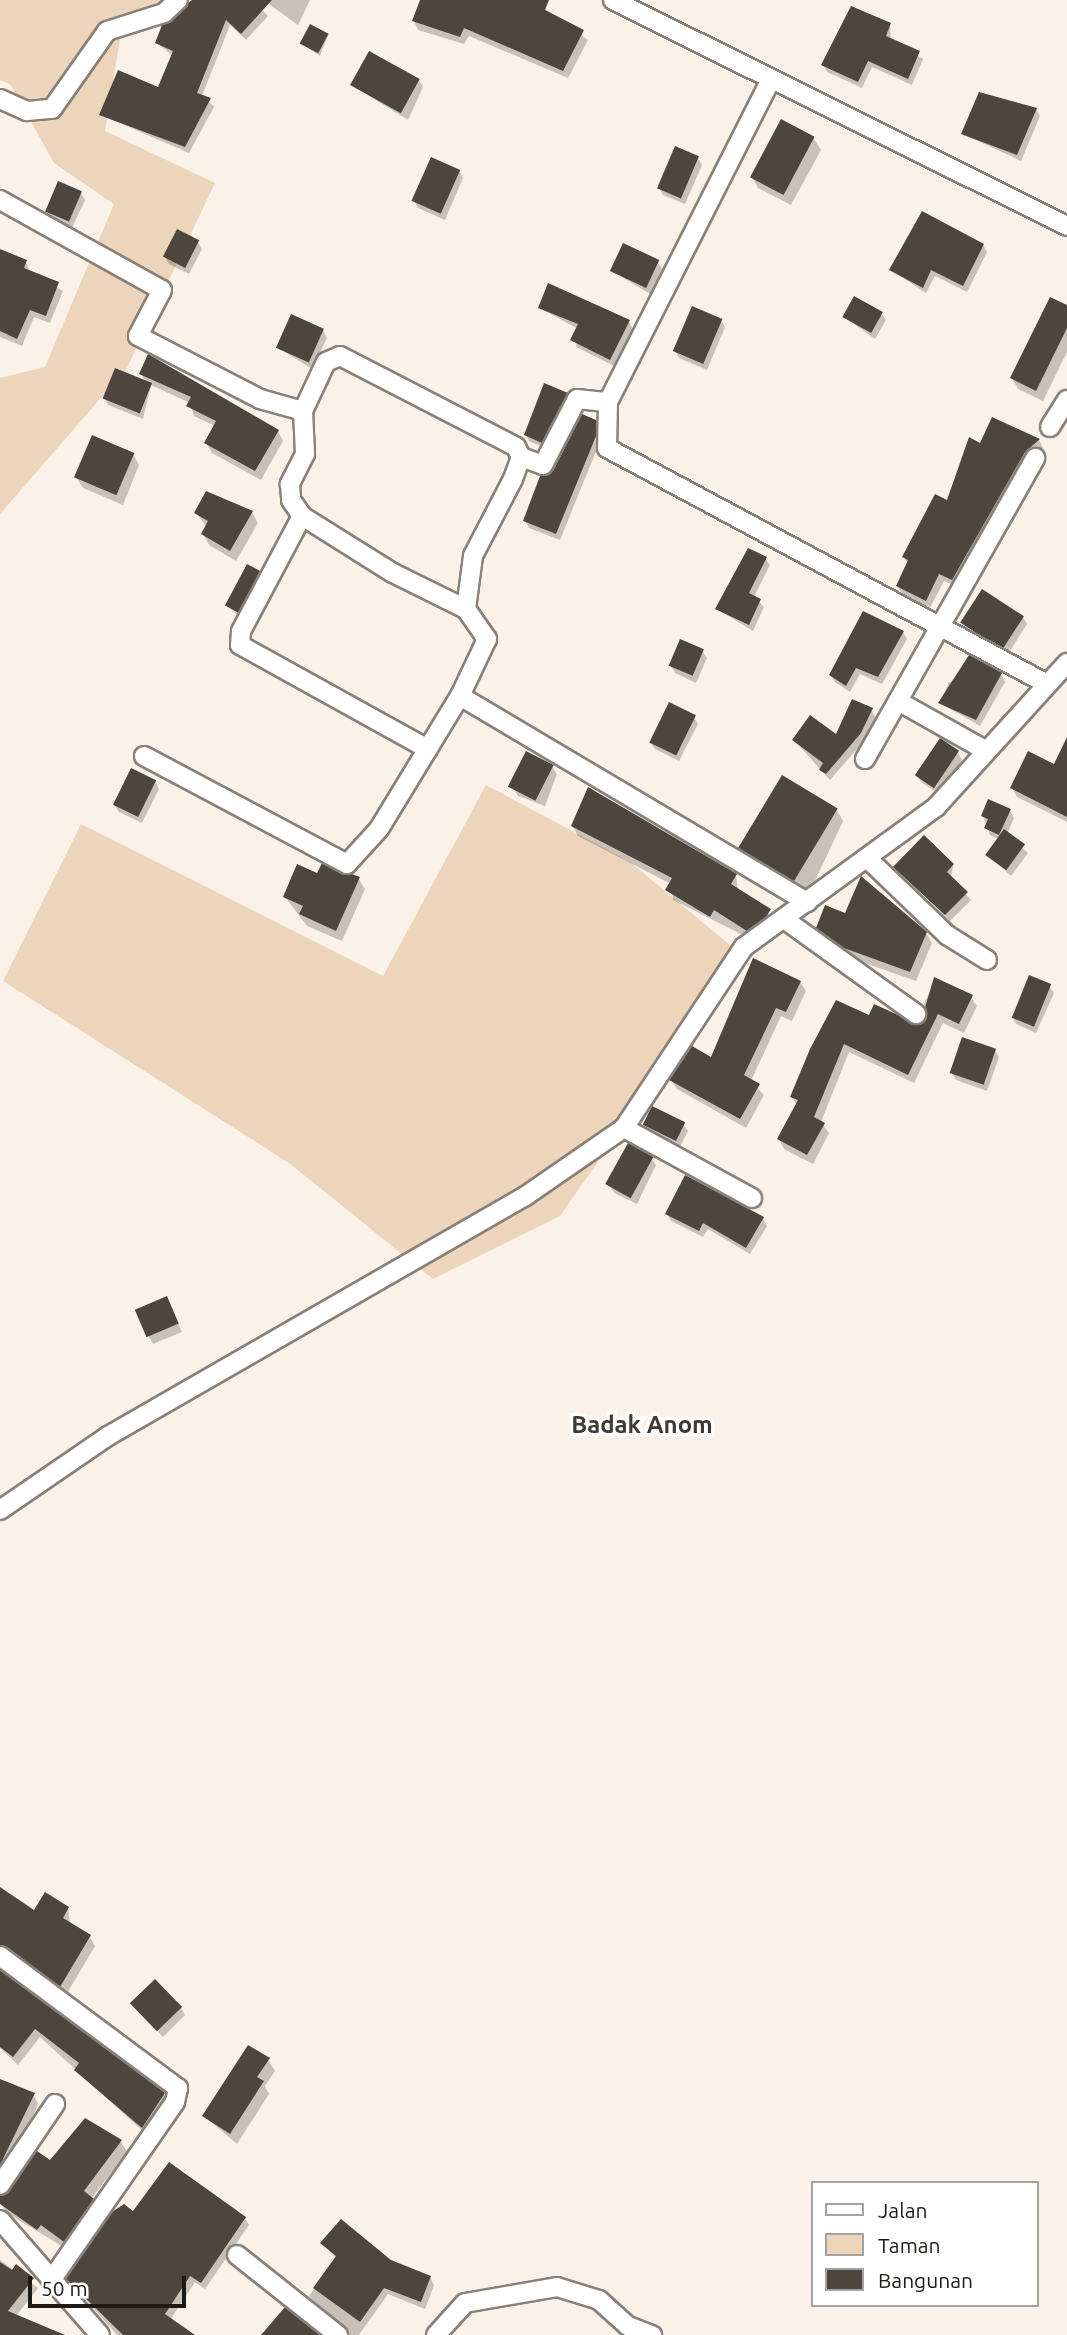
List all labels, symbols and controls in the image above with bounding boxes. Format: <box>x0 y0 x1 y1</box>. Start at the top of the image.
district label: Badak Anom <box>571 1411 713 1439</box>
legend <box>811 2181 1039 2307</box>
text: Jalan <box>878 2198 927 2222</box>
text: Taman <box>878 2233 941 2257</box>
scale bar <box>32 2262 189 2306</box>
text: Bangunan <box>878 2268 973 2292</box>
text: 50 m <box>41 2276 88 2300</box>

